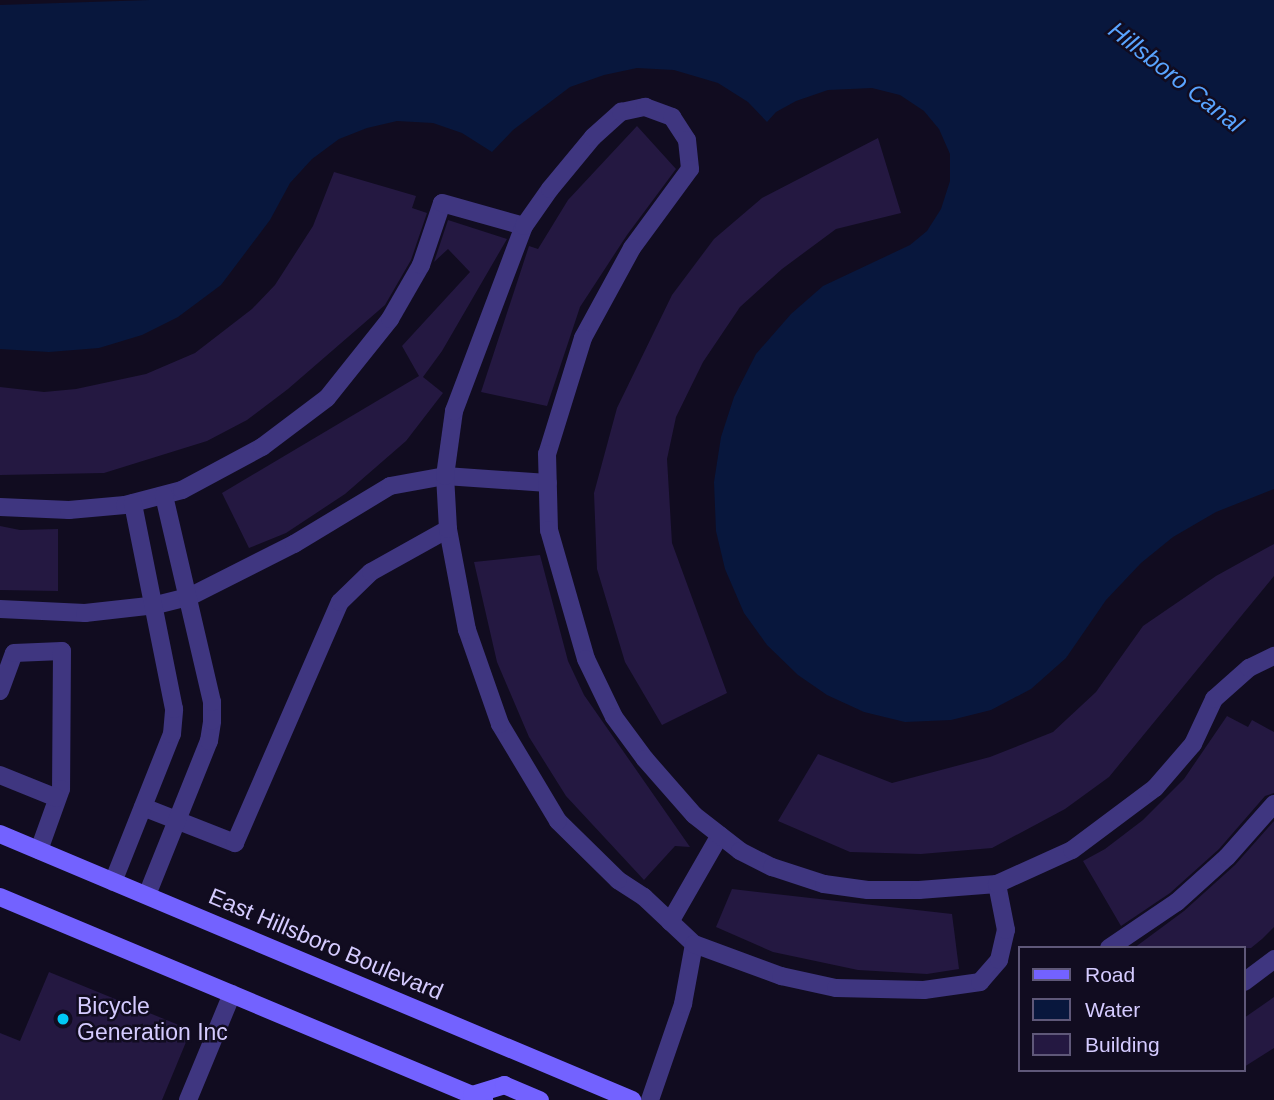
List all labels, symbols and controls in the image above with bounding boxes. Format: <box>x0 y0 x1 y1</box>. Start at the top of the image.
water label: Hillsboro Canal <box>1103 16 1249 138</box>
street label: East Hillsboro Boulevard <box>205 882 447 1006</box>
legend <box>1018 946 1246 1072</box>
text: Road <box>1085 963 1135 986</box>
place label: Bicycle Generation Inc <box>77 992 228 1046</box>
text: Water <box>1085 998 1140 1021</box>
marker: Bicycle Generation Inc <box>55 1011 71 1027</box>
text: Building <box>1085 1033 1160 1056</box>

